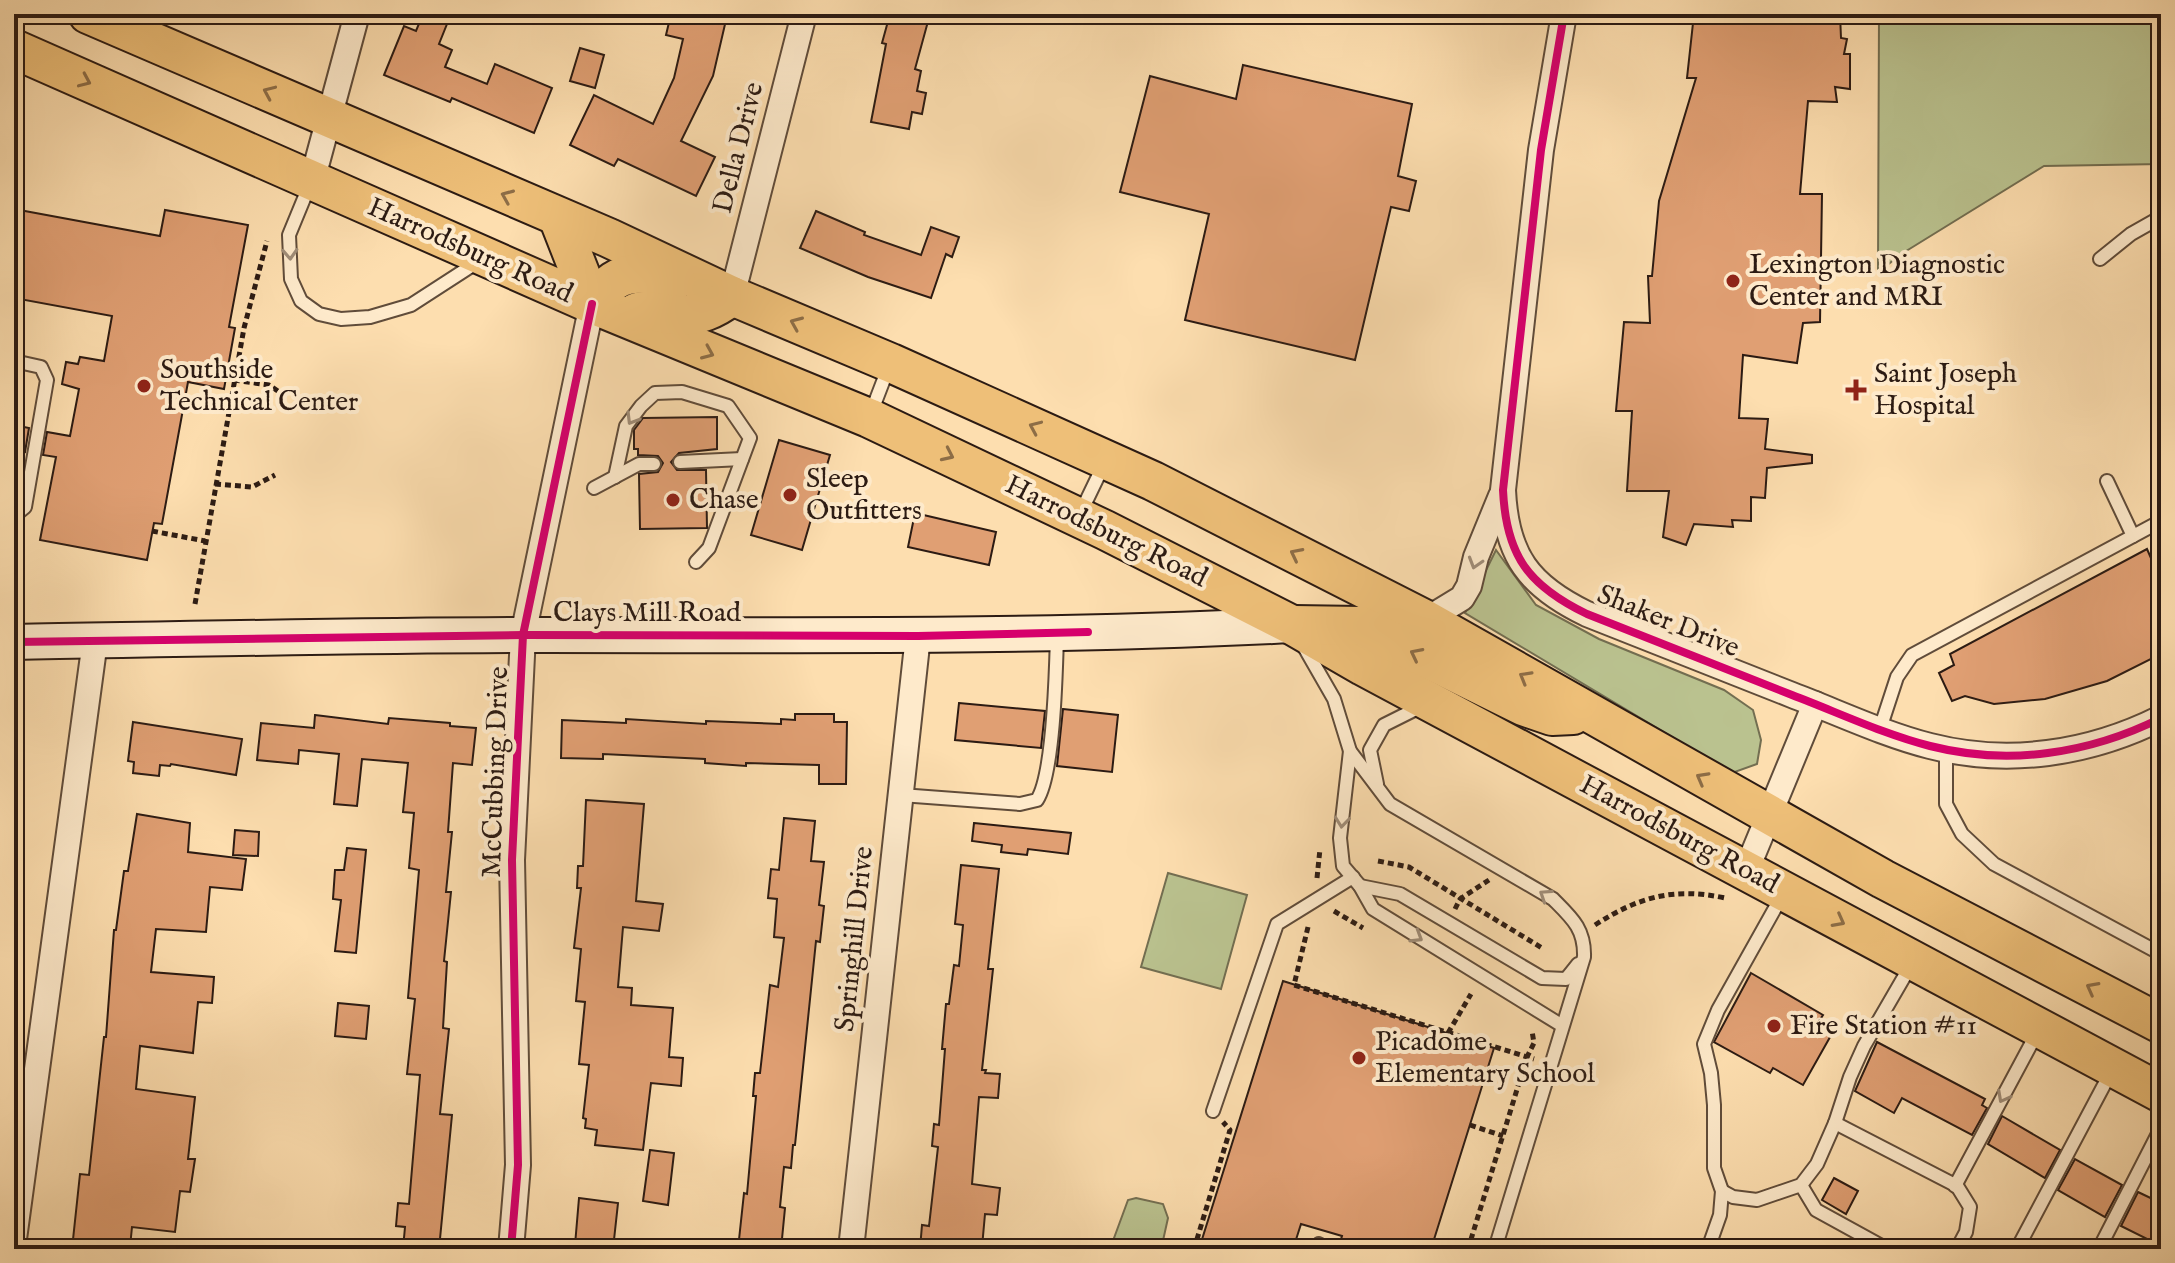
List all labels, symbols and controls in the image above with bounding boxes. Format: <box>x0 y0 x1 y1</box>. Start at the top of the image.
one-way arrow <box>77 71 92 87</box>
street label: Della Drive <box>706 79 772 217</box>
one-way arrow <box>263 86 277 102</box>
one-way arrow <box>501 189 515 205</box>
street label: Harrodsburg Road <box>362 190 578 312</box>
one-way arrow <box>281 248 298 261</box>
place label: Lexington Diagnostic Center and MRI <box>1749 248 2005 315</box>
marker: Lexington Diagnostic Center and MRI <box>1724 272 1742 290</box>
one-way arrow <box>790 317 804 333</box>
one-way arrow <box>700 344 714 360</box>
place label: Southside Technical Center <box>160 353 358 420</box>
place label: Saint Joseph Hospital <box>1874 357 2017 424</box>
marker: Southside Technical Center <box>135 377 153 395</box>
marker: Saint Joseph Hospital <box>1845 379 1867 401</box>
one-way arrow <box>626 410 642 425</box>
one-way arrow <box>1028 421 1043 437</box>
one-way arrow <box>939 445 954 461</box>
place label: Sleep Outfitters <box>806 462 922 529</box>
street label: Harrodsburg Road <box>999 468 1213 596</box>
place label: Chase <box>689 483 759 518</box>
marker: Sleep Outfitters <box>781 486 799 504</box>
marker: Chase <box>664 491 682 509</box>
one-way arrow <box>1289 548 1304 563</box>
one-way arrow <box>1468 556 1484 569</box>
street label: Shaker Drive <box>1592 578 1745 666</box>
street label: Clays Mill Road <box>553 596 741 631</box>
one-way arrow <box>1410 649 1424 664</box>
street label: McCubbing Drive <box>475 666 517 878</box>
one-way arrow <box>1519 671 1534 687</box>
street label: Harrodsburg Road <box>1573 768 1785 902</box>
one-way arrow <box>1697 772 1711 788</box>
one-way arrow <box>1334 815 1351 829</box>
street label: Springhill Drive <box>828 844 882 1034</box>
one-way arrow <box>1539 890 1553 905</box>
one-way arrow <box>1831 911 1845 927</box>
one-way arrow <box>1408 927 1422 942</box>
one-way arrow <box>2085 982 2100 997</box>
place label: Fire Station #11 <box>1790 1009 1977 1044</box>
marker: Fire Station #11 <box>1765 1017 1783 1035</box>
place label: Picadome Elementary School <box>1375 1025 1595 1092</box>
marker: Picadome Elementary School <box>1350 1049 1368 1067</box>
one-way arrow <box>1997 1088 2013 1103</box>

